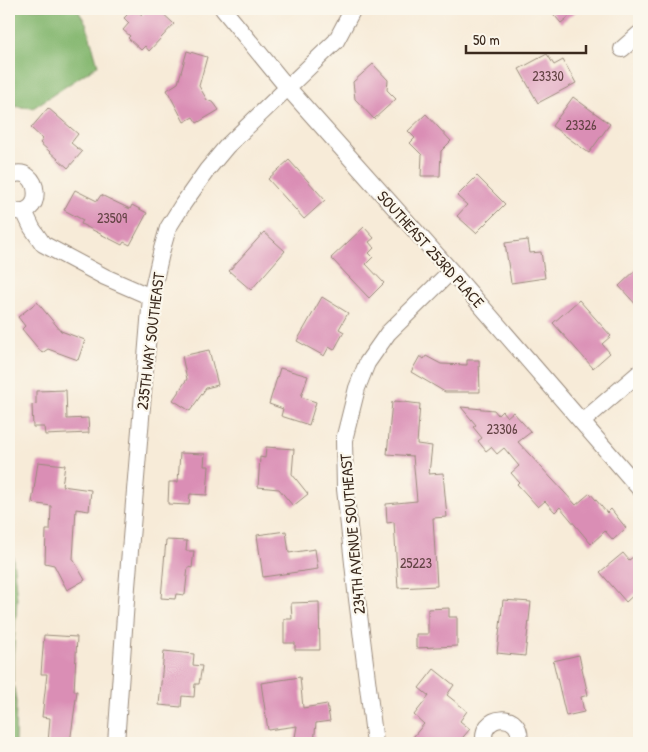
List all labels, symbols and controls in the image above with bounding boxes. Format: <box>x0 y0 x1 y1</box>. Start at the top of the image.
scale bar <box>466 22 586 54</box>
text: 50 m <box>473 29 500 50</box>
house number: 23330 <box>532 66 564 85</box>
house number: 23326 <box>565 115 597 134</box>
street label: SOUTHEAST 253RD PLACE <box>372 186 490 312</box>
house number: 23509 <box>97 208 127 227</box>
street label: 235TH WAY SOUTHEAST <box>131 271 169 411</box>
house number: 23306 <box>487 419 518 438</box>
street label: 234TH AVENUE SOUTHEAST <box>334 452 370 615</box>
house number: 25223 <box>400 553 432 572</box>

